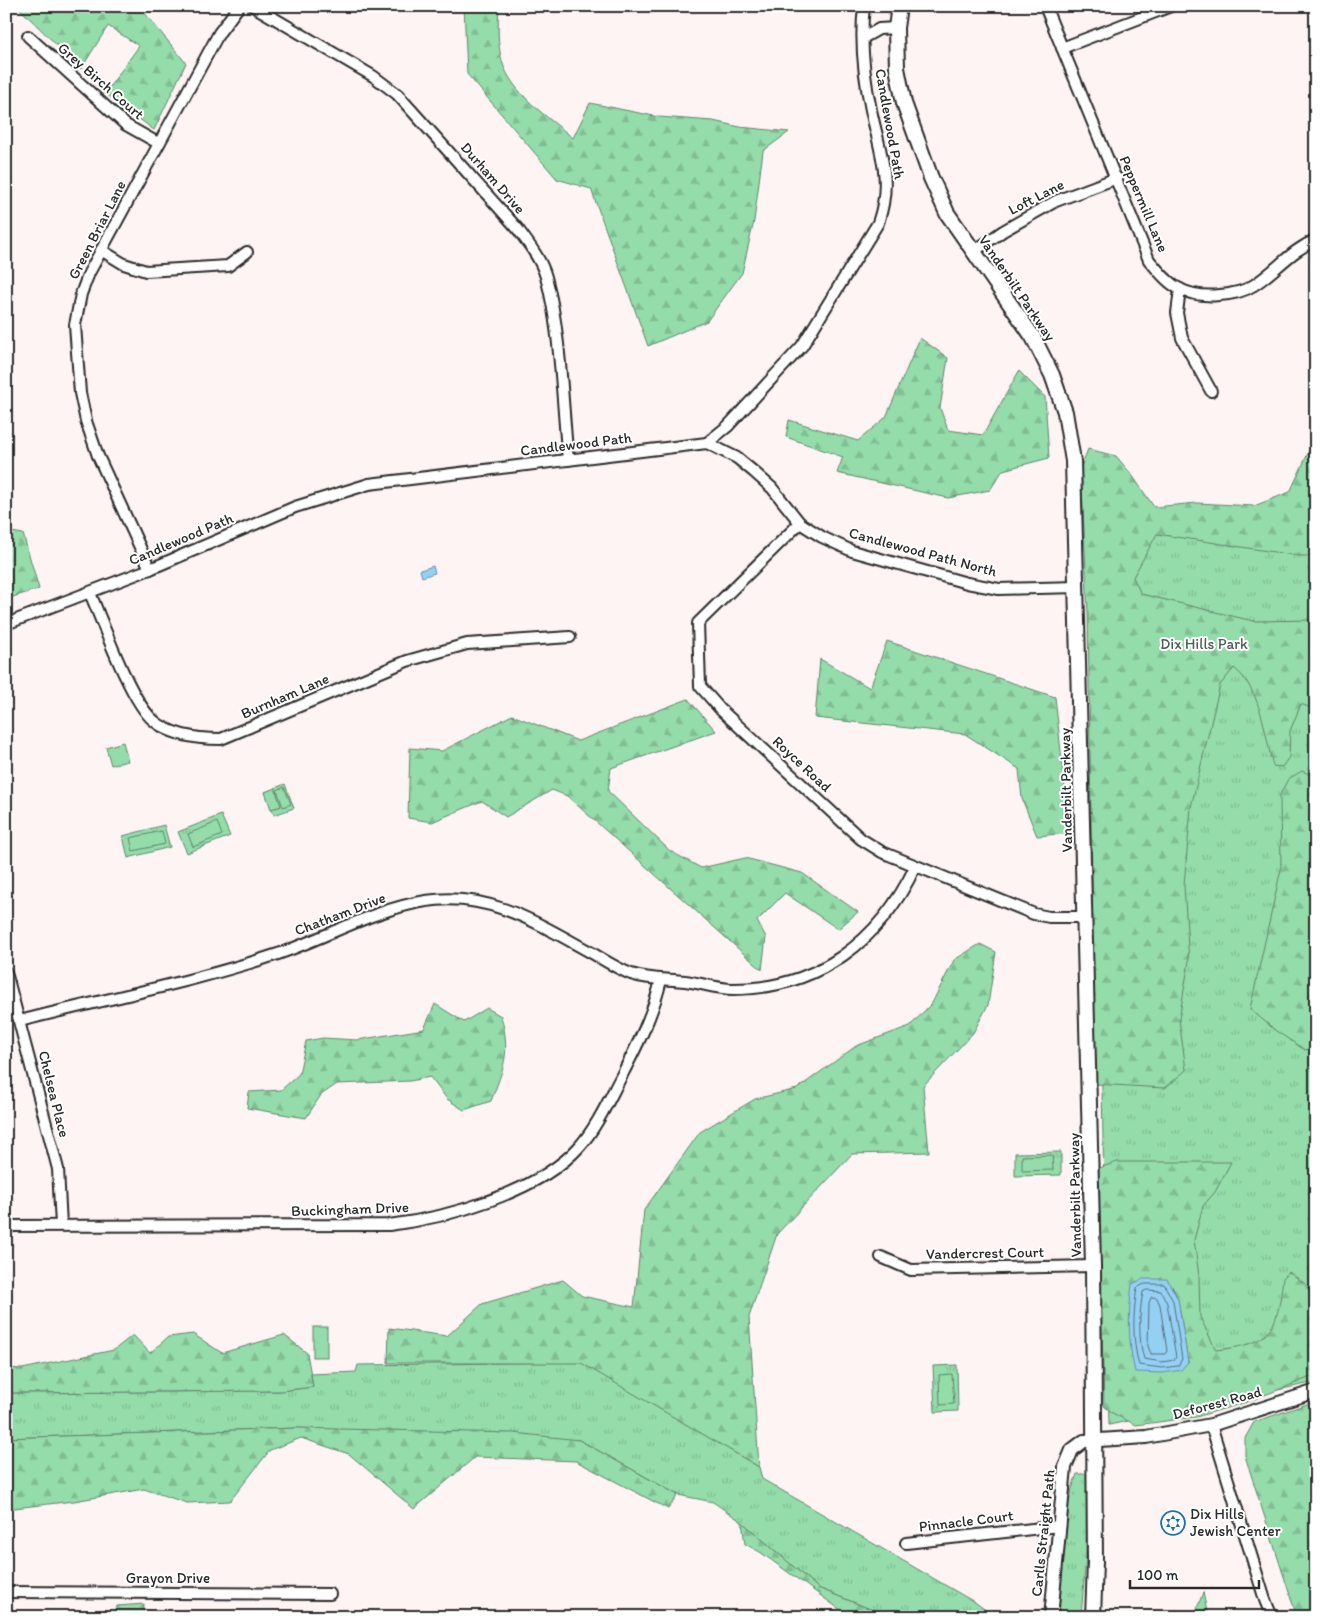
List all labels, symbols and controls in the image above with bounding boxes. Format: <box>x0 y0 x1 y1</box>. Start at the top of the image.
street label: Grey Birch Court <box>54 39 148 124</box>
street label: Candlewood Path <box>871 67 909 181</box>
street label: Durham Drive <box>457 138 529 218</box>
street label: Peppermill Lane <box>1116 153 1172 255</box>
street label: Loft Lane <box>1005 175 1067 219</box>
street label: Green Briar Lane <box>64 178 130 282</box>
street label: Vanderbilt Parkway <box>975 231 1059 345</box>
street label: Candlewood Path <box>519 428 633 460</box>
street label: Candlewood Path <box>126 509 236 569</box>
street label: Candlewood Path North <box>847 524 999 580</box>
park label: Dix Hills Park <box>1160 635 1248 653</box>
street label: Burnham Lane <box>238 669 332 723</box>
street label: Vanderbilt Parkway <box>1056 728 1076 852</box>
street label: Royce Road <box>769 732 835 796</box>
street label: Chatham Drive <box>292 888 388 940</box>
street label: Chelsea Place <box>35 1049 73 1139</box>
street label: Vanderbilt Parkway <box>1065 1133 1085 1257</box>
street label: Buckingham Drive <box>291 1198 409 1220</box>
street label: Vandercrest Court <box>926 1243 1045 1263</box>
street label: Deforest Road <box>1171 1383 1263 1423</box>
street label: Carlls Straight Path <box>1027 1468 1059 1597</box>
place label: Dix Hills Jewish Center <box>1190 1505 1281 1540</box>
street label: Pinnacle Court <box>918 1506 1015 1536</box>
synagogue icon: Dix Hills Jewish Center <box>1160 1510 1186 1536</box>
scale bar <box>1130 1558 1258 1590</box>
text: 100 m <box>1137 1566 1179 1584</box>
street label: Grayon Drive <box>126 1569 210 1587</box>

